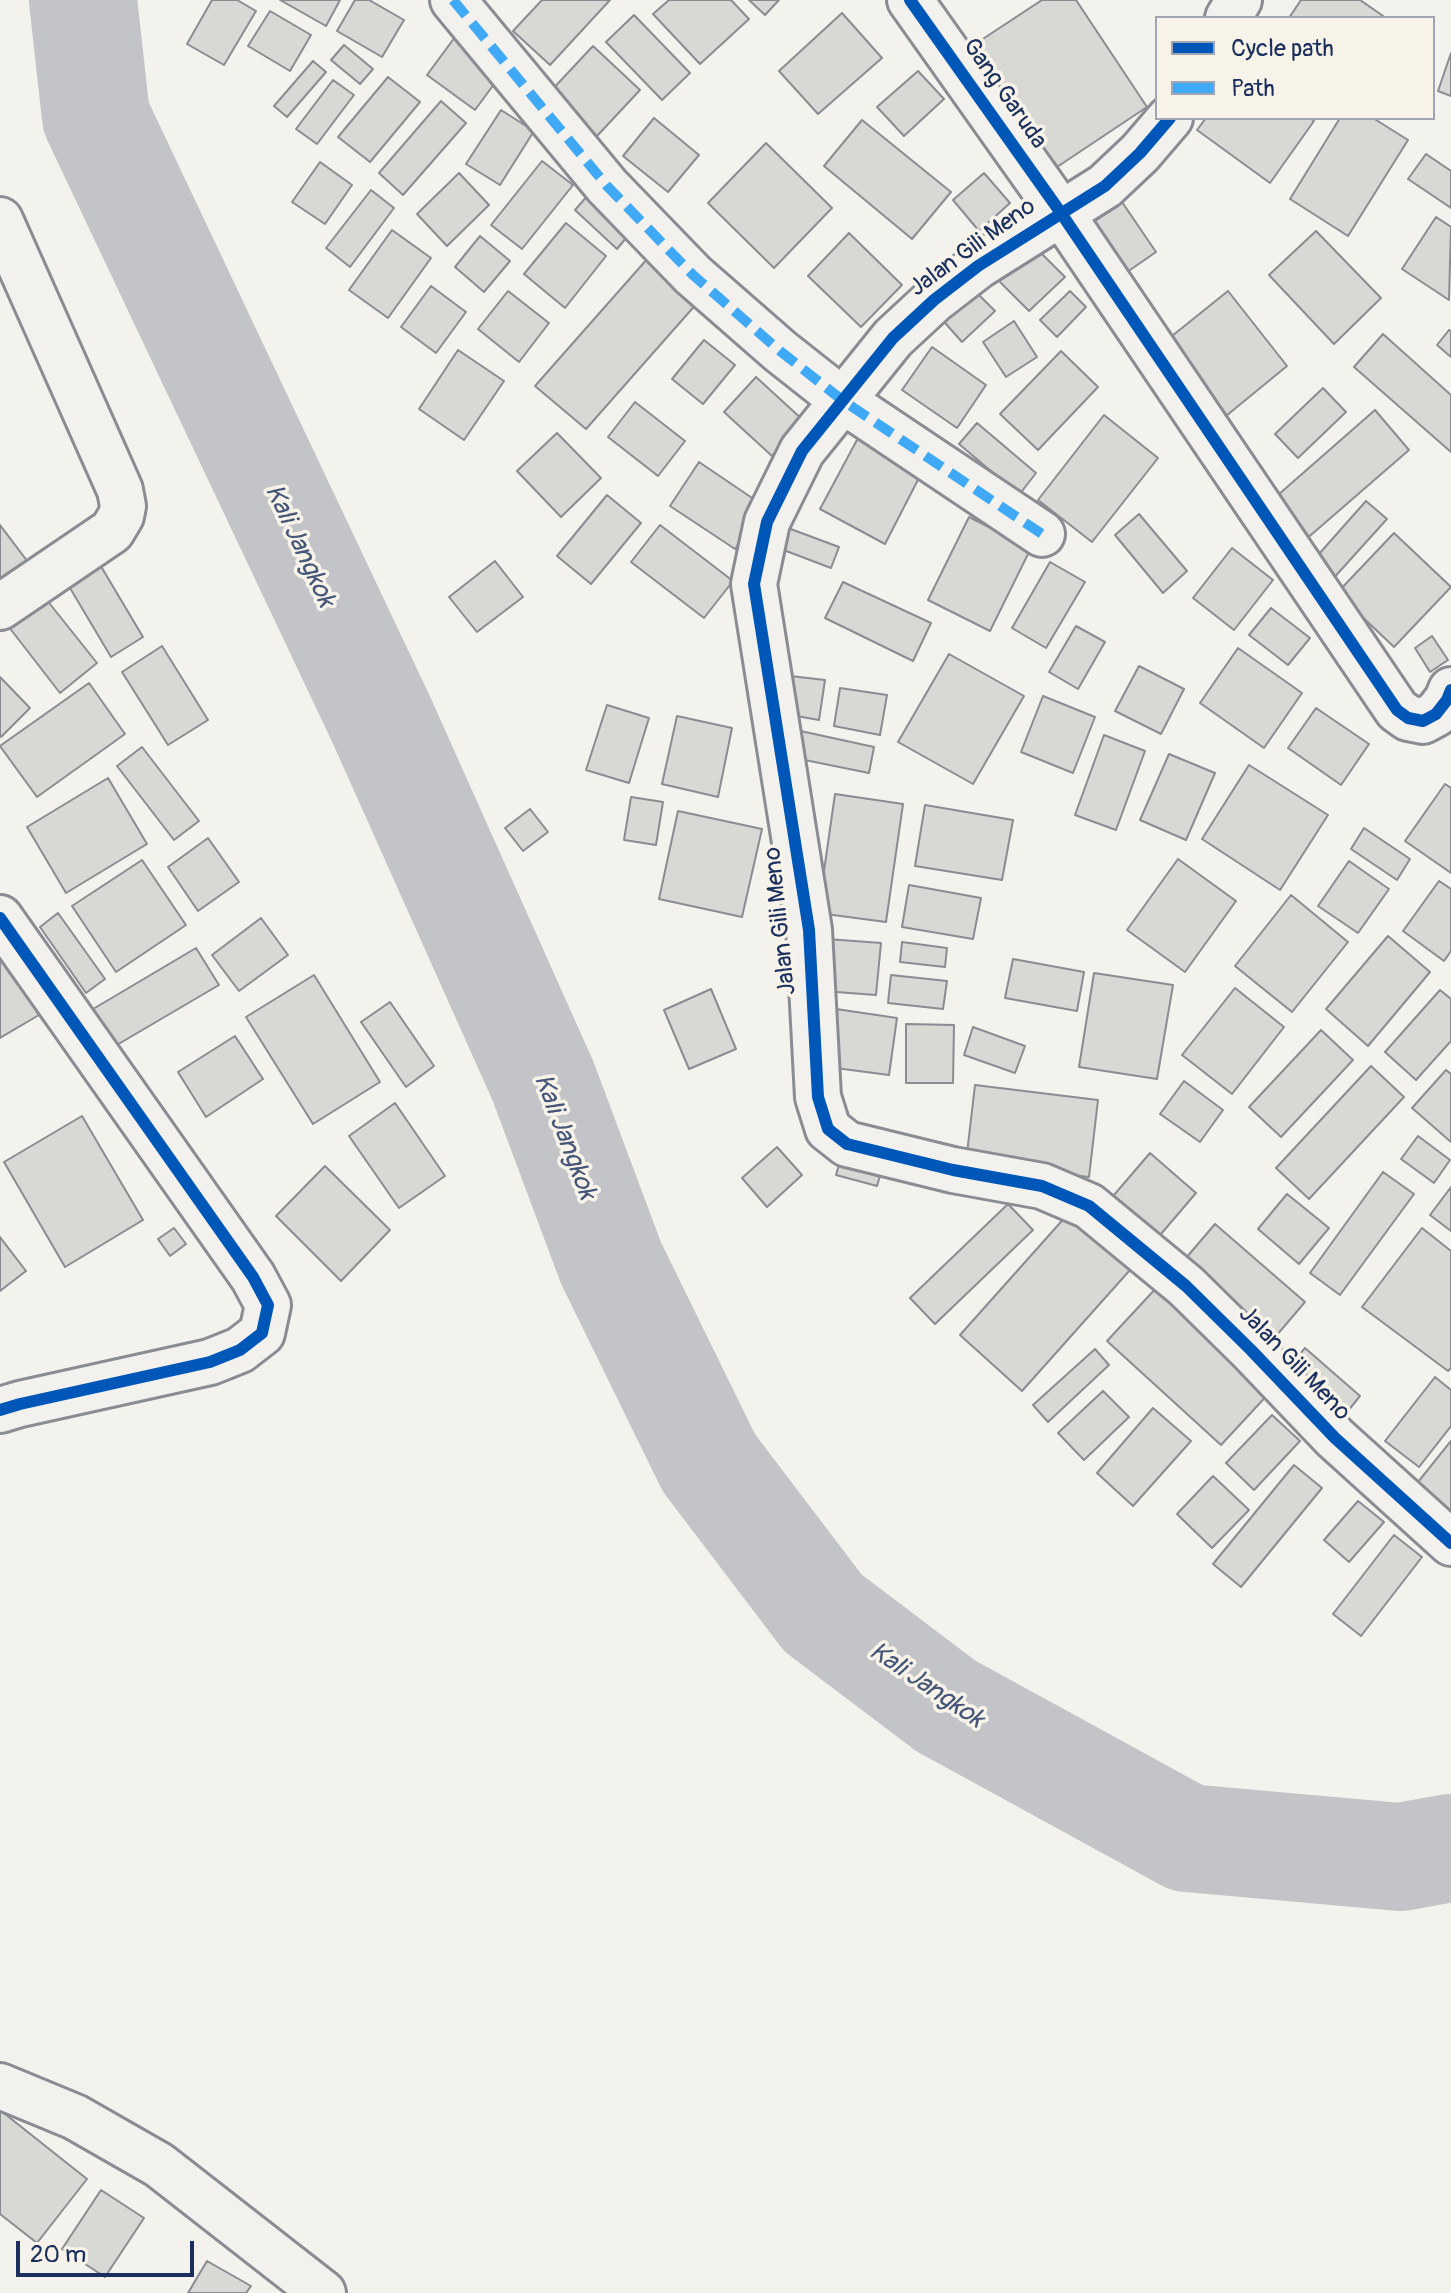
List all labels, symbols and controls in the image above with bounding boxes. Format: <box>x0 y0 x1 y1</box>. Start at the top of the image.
legend <box>1155 16 1435 120</box>
street label: Gang Garuda <box>956 33 1052 155</box>
text: Cycle path <box>1231 34 1334 63</box>
text: Path <box>1231 74 1275 103</box>
street label: Jalan Gili Meno <box>904 193 1042 303</box>
water label: Kali Jangkok <box>257 480 341 612</box>
street label: Jalan Gili Meno <box>759 846 803 996</box>
water label: Kali Jangkok <box>526 1070 602 1204</box>
street label: Jalan Gili Meno <box>1232 1301 1356 1427</box>
water label: Kali Jangkok <box>863 1636 989 1736</box>
scale bar <box>20 2225 198 2275</box>
text: 20 m <box>30 2240 86 2269</box>

